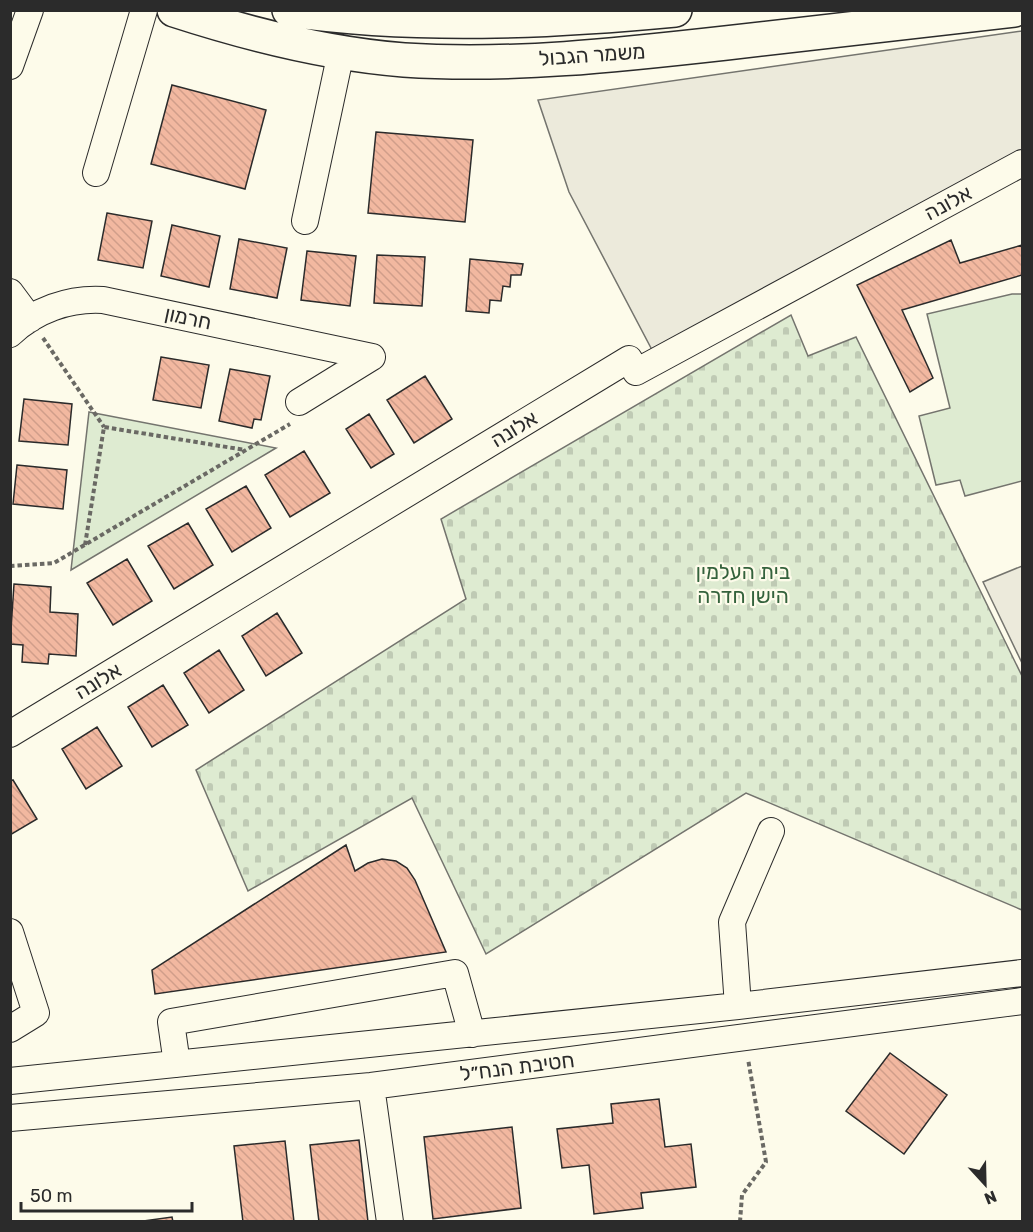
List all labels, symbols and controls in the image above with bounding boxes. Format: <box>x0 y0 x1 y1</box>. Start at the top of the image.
street label: משמר הגבול <box>538 38 646 71</box>
street label: אלונה <box>920 180 976 225</box>
street label: חרמון <box>162 300 214 335</box>
street label: אלונה <box>486 405 542 452</box>
park label: בית העלמין הישן חדרה <box>696 559 790 608</box>
street label: אלונה <box>70 657 126 704</box>
street label: חטיבת הנח״ל <box>458 1047 576 1086</box>
north arrow <box>955 1154 1015 1214</box>
scale bar <box>21 1175 192 1213</box>
text: 50 m <box>30 1185 73 1207</box>
text: N <box>982 1186 999 1208</box>

